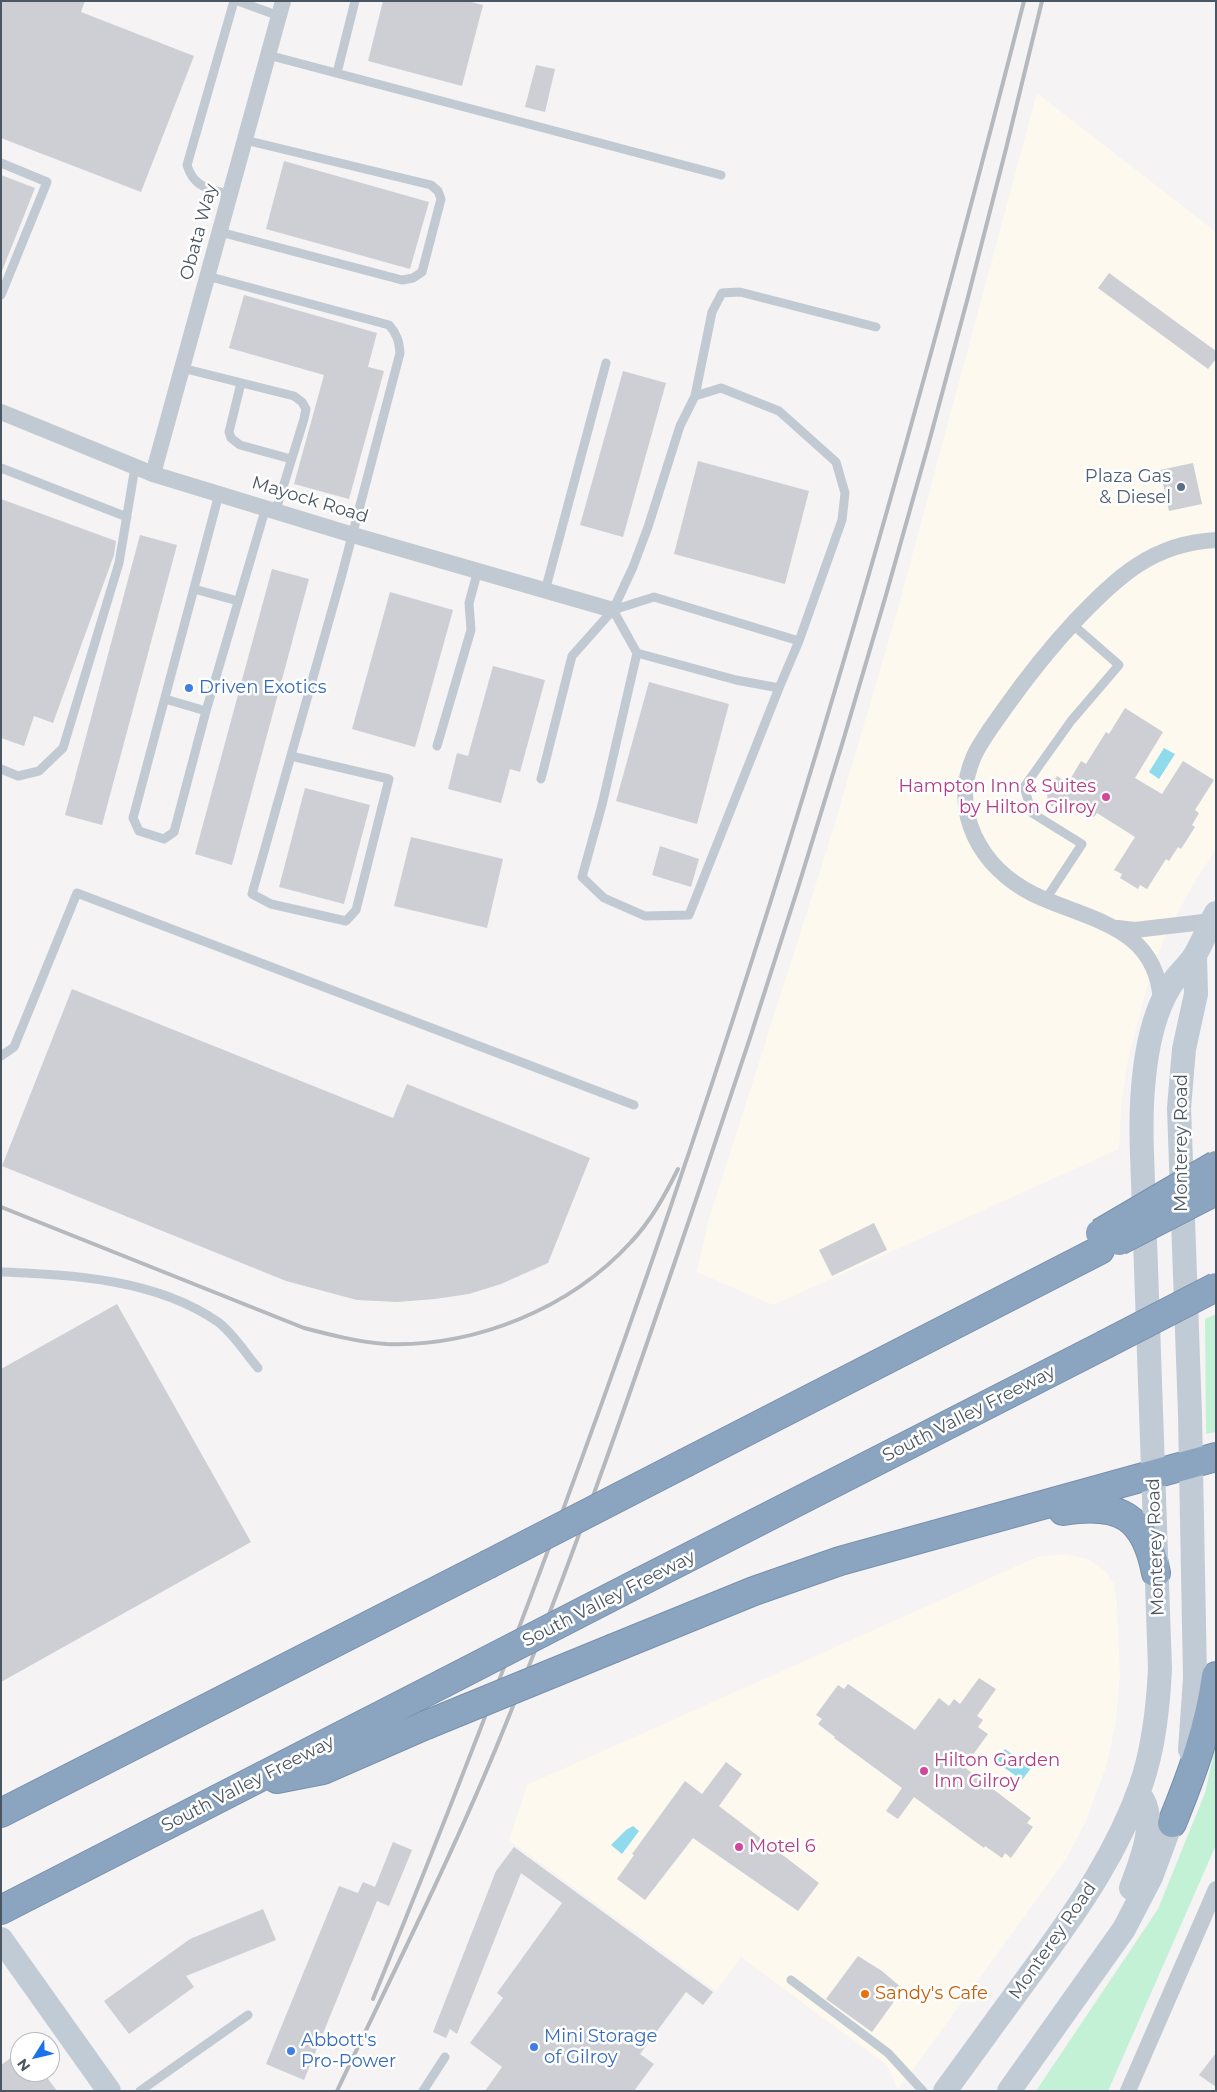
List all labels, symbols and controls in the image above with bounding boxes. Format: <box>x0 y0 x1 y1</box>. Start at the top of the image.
street label: Obata Way <box>176 181 222 283</box>
place label: Plaza Gas & Diesel <box>1085 466 1171 508</box>
street label: Mayock Road <box>249 472 371 528</box>
marker: Plaza Gas & Diesel <box>1175 481 1187 493</box>
place label: Driven Exotics <box>199 677 326 699</box>
marker: Driven Exotics <box>183 682 195 694</box>
place label: Hampton Inn & Suites by Hilton Gilroy <box>899 776 1096 819</box>
marker: Hampton Inn & Suites by Hilton Gilroy <box>1100 791 1112 803</box>
street label: Monterey Road <box>1171 1074 1193 1212</box>
street label: South Valley Freeway <box>879 1361 1059 1467</box>
street label: Monterey Road <box>1143 1478 1169 1616</box>
street label: South Valley Freeway <box>519 1546 699 1652</box>
street label: South Valley Freeway <box>158 1731 338 1837</box>
place label: Hilton Garden Inn Gilroy <box>934 1750 1060 1792</box>
marker: Hilton Garden Inn Gilroy <box>918 1765 930 1777</box>
place label: Motel 6 <box>749 1836 816 1858</box>
marker: Motel 6 <box>733 1841 745 1853</box>
street label: Monterey Road <box>1005 1878 1101 2004</box>
place label: Sandy's Cafe <box>875 1983 988 2005</box>
marker: Sandy's Cafe <box>859 1988 871 2000</box>
place label: Mini Storage of Gilroy <box>544 2026 657 2068</box>
place label: Abbott's Pro-Power <box>301 2030 396 2072</box>
north arrow <box>10 2032 60 2082</box>
marker: Mini Storage of Gilroy <box>528 2041 540 2053</box>
marker: Abbott's Pro-Power <box>285 2045 297 2057</box>
text: N <box>13 2055 34 2075</box>

